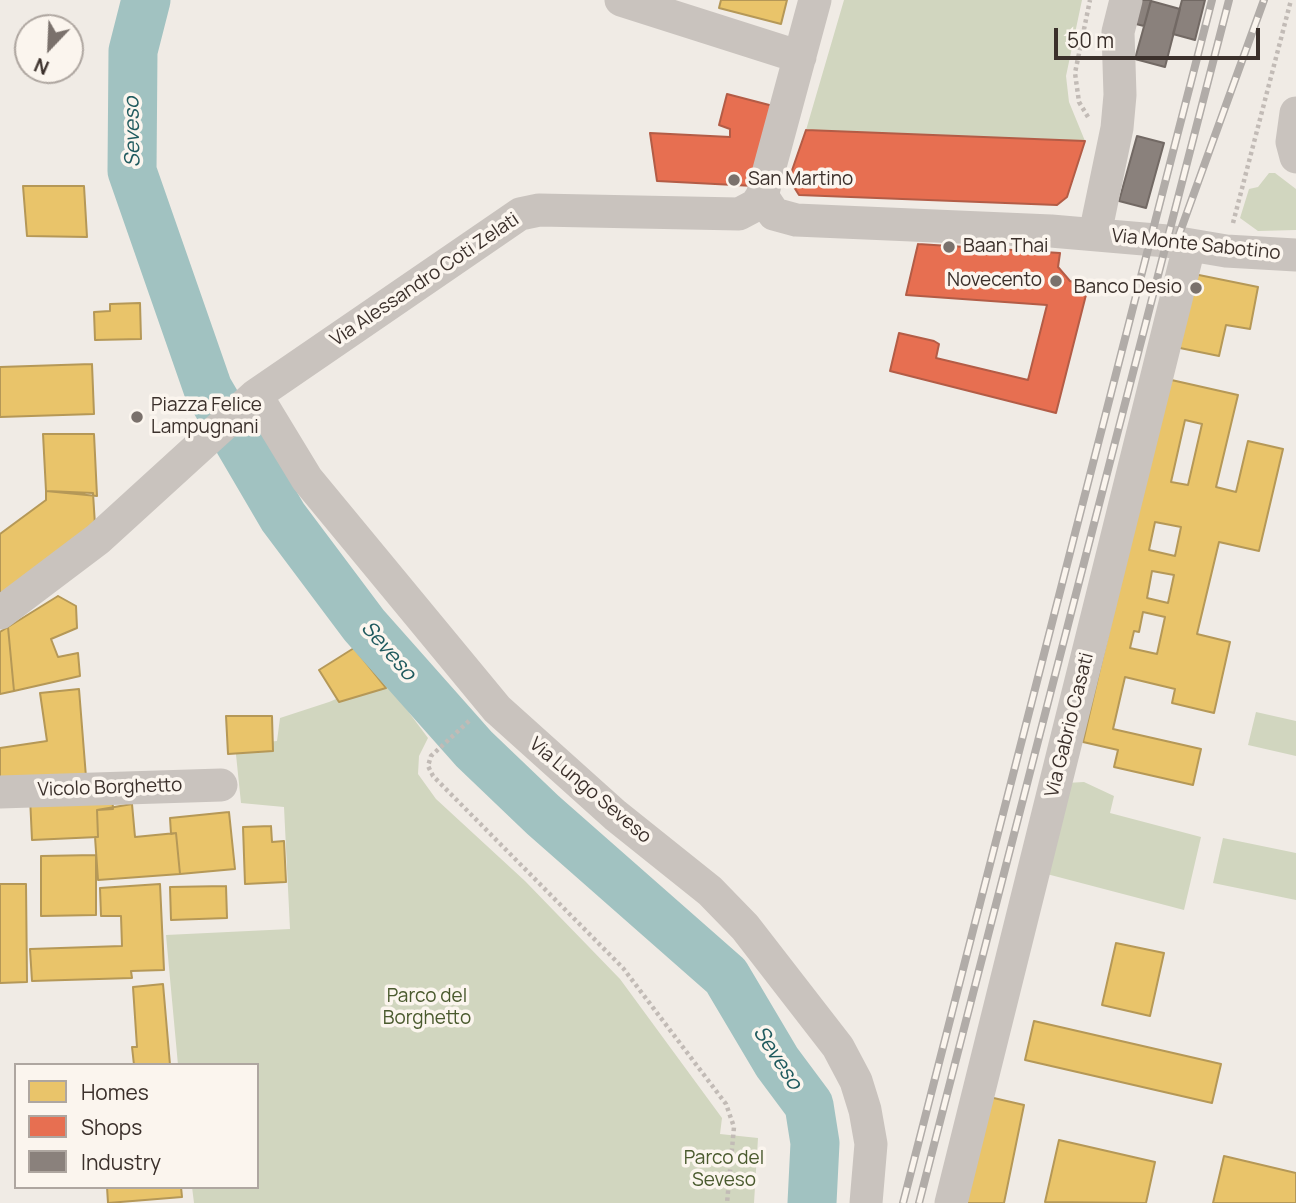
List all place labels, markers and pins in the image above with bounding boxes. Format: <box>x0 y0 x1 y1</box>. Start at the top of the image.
place label: San Martino <box>748 169 853 191</box>
marker: San Martino <box>726 172 742 188</box>
place label: Baan Thai <box>963 236 1048 258</box>
marker: Baan Thai <box>941 239 957 255</box>
place label: Novecento <box>947 270 1042 292</box>
marker: Novecento <box>1048 273 1064 289</box>
place label: Banco Desio <box>1074 277 1182 299</box>
marker: Banco Desio <box>1188 280 1204 296</box>
place label: Piazza Felice Lampugnani <box>151 395 262 439</box>
marker: Piazza Felice Lampugnani <box>129 409 145 425</box>

